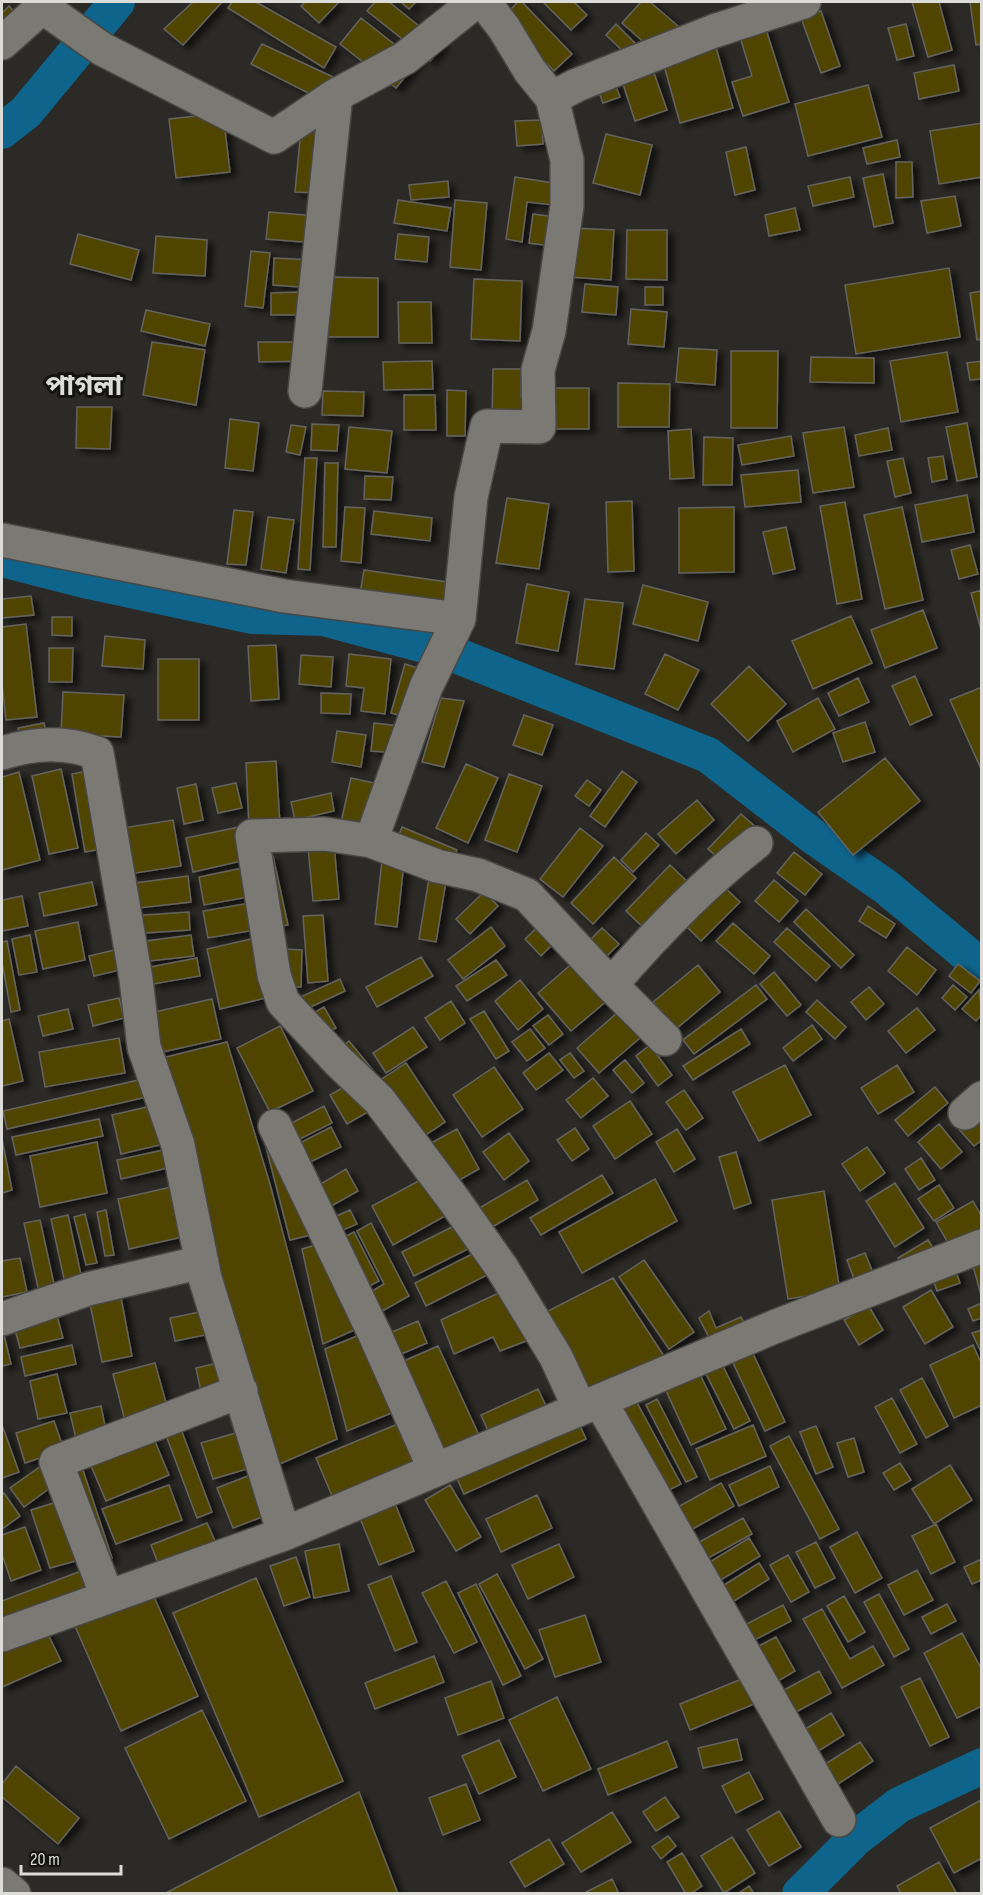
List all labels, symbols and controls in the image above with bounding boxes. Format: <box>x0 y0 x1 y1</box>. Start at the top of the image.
district label: পাগলা <box>45 370 124 403</box>
scale bar <box>21 1838 122 1876</box>
text: 20 m <box>30 1849 60 1870</box>

